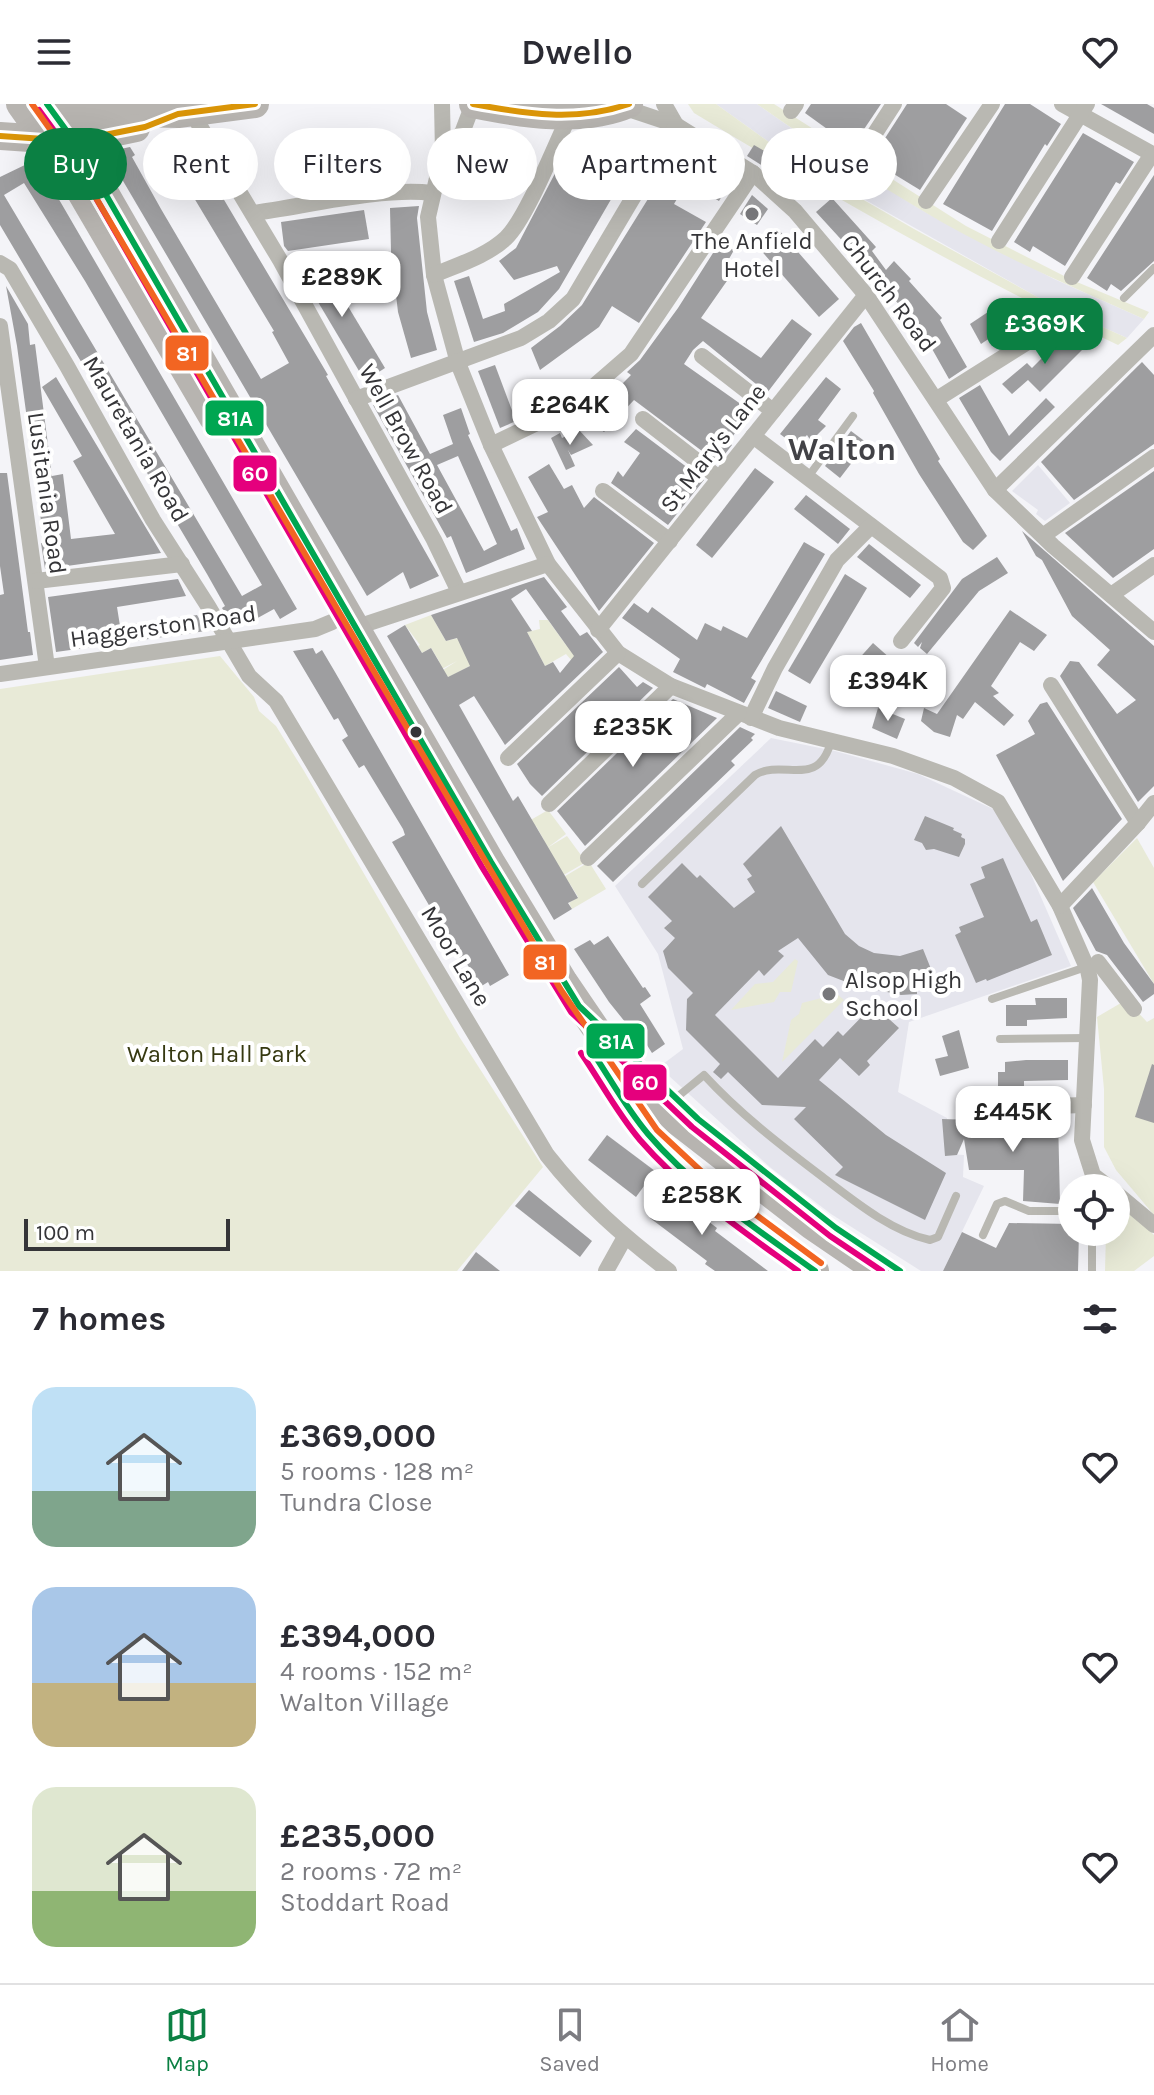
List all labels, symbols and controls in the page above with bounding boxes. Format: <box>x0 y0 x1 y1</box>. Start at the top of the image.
icon: menu <box>32 30 76 74</box>
icon: heart <box>1078 30 1122 74</box>
text: Dwello <box>521 31 633 73</box>
chip: Buy <box>24 128 127 200</box>
chip: Rent <box>143 128 258 200</box>
chip: Filters <box>274 128 411 200</box>
chip: New <box>427 128 537 200</box>
chip: Apartment <box>553 128 745 200</box>
chip: House <box>761 128 897 200</box>
marker: The Anfield Hotel <box>743 205 761 223</box>
place label: The Anfield Hotel <box>691 227 813 283</box>
street label: Church Road <box>836 229 942 357</box>
pin: £289K <box>286 251 398 319</box>
text: £289K <box>301 261 383 292</box>
pin: £369K <box>989 298 1101 366</box>
text: £369K <box>1005 308 1085 339</box>
line badge: 81 <box>164 334 210 372</box>
text: 81 <box>176 341 198 367</box>
street label: Mauretania Road <box>77 351 195 527</box>
street label: Well Brow Road <box>353 359 459 519</box>
street label: St Mary's Lane <box>654 378 772 518</box>
pin: £264K <box>514 379 626 447</box>
text: £264K <box>530 389 610 420</box>
line badge: 81A <box>204 399 265 437</box>
text: 81A <box>217 406 253 432</box>
street label: Lusitania Road <box>22 410 72 576</box>
district label: Walton <box>788 431 896 468</box>
line badge: 60 <box>232 454 278 493</box>
text: 60 <box>241 461 269 487</box>
street label: Haggerston Road <box>68 599 258 653</box>
pin: £394K <box>832 655 944 723</box>
text: £394K <box>848 665 928 696</box>
pin: £235K <box>577 701 689 769</box>
text: £235K <box>593 711 673 742</box>
unlabelled marker <box>408 724 424 740</box>
street label: Moor Lane <box>415 901 497 1011</box>
line badge: 81 <box>522 943 568 981</box>
text: 81 <box>534 950 556 976</box>
place label: Alsop High School <box>845 966 962 1022</box>
marker: Alsop High School <box>820 985 838 1003</box>
line badge: 81A <box>585 1022 646 1060</box>
text: 81A <box>598 1029 634 1055</box>
park label: Walton Hall Park <box>127 1040 307 1068</box>
line badge: 60 <box>622 1063 668 1102</box>
text: 60 <box>631 1070 659 1096</box>
pin: £445K <box>957 1086 1069 1154</box>
text: £445K <box>974 1096 1052 1127</box>
pin: £258K <box>646 1169 758 1237</box>
map controls <box>1058 1174 1130 1246</box>
button: locate <box>1058 1174 1130 1246</box>
text: £258K <box>662 1179 742 1210</box>
scale bar <box>24 1215 230 1251</box>
text: 100 m <box>36 1220 95 1246</box>
icon: filters <box>1078 1297 1122 1341</box>
text: 7 homes <box>32 1299 166 1339</box>
text: £369,000 <box>280 1416 436 1456</box>
icon: home <box>96 1419 192 1515</box>
icon: heart <box>1078 1445 1122 1489</box>
text: 5 rooms · 128 m² <box>280 1456 474 1487</box>
text: Tundra Close <box>280 1487 432 1518</box>
text: £394,000 <box>280 1616 436 1656</box>
icon: home <box>96 1619 192 1715</box>
icon: heart <box>1078 1645 1122 1689</box>
text: 4 rooms · 152 m² <box>280 1656 473 1687</box>
text: Walton Village <box>280 1687 449 1718</box>
text: £235,000 <box>280 1816 435 1856</box>
icon: home <box>96 1819 192 1915</box>
icon: heart <box>1078 1845 1122 1889</box>
text: 2 rooms · 72 m² <box>280 1856 462 1887</box>
text: Stoddart Road <box>280 1887 450 1918</box>
tab: Map <box>165 2003 209 2077</box>
tab: Saved <box>539 2003 600 2077</box>
tab: Home <box>930 2003 989 2077</box>

